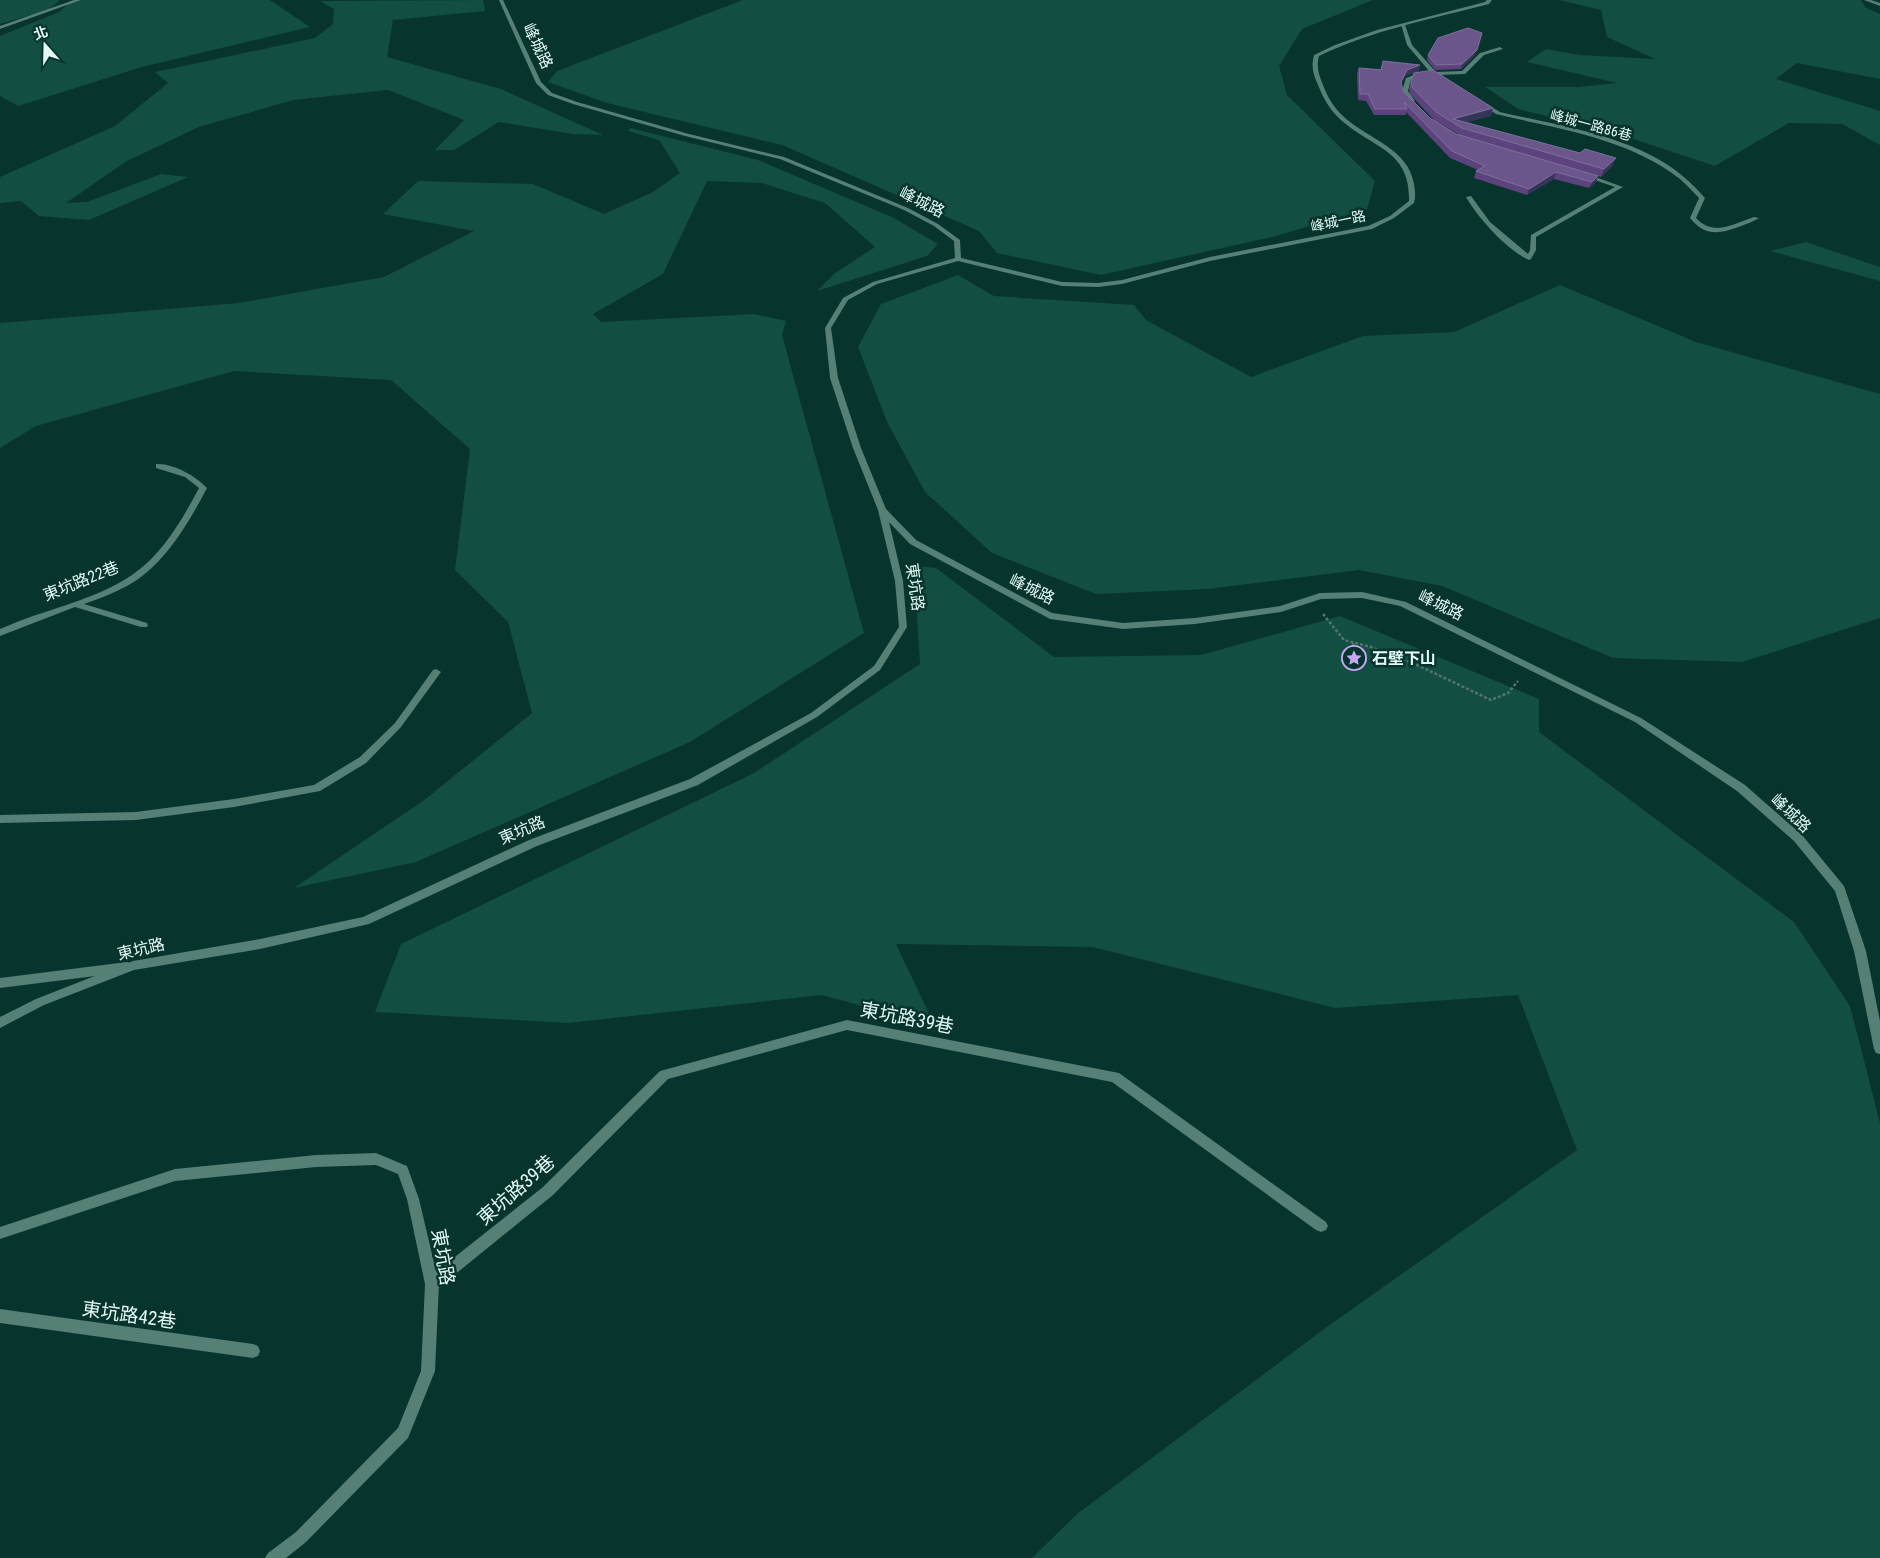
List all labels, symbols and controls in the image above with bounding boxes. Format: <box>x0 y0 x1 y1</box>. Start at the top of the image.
north arrow <box>20 20 70 70</box>
street label: 峰城路 <box>519 20 557 72</box>
text: 北 <box>31 23 50 43</box>
street label: 峰城一路86巷 <box>1548 106 1634 144</box>
street label: 峰城路 <box>896 183 948 221</box>
street label: 峰城一路 <box>1309 207 1367 235</box>
street label: 東坑路22巷 <box>40 557 122 605</box>
street label: 東坑路 <box>902 562 928 612</box>
street label: 峰城路 <box>1006 570 1058 608</box>
street label: 峰城路 <box>1415 586 1467 624</box>
place icon: 石壁下山 <box>1341 645 1367 671</box>
place label: 石壁下山 <box>1372 649 1436 668</box>
street label: 峰城路 <box>1767 790 1815 836</box>
street label: 東坑路 <box>496 812 548 848</box>
street label: 東坑路 <box>115 934 167 964</box>
street label: 東坑路39巷 <box>858 998 956 1038</box>
street label: 東坑路39巷 <box>473 1150 559 1230</box>
street label: 東坑路 <box>427 1227 459 1287</box>
street label: 東坑路42巷 <box>80 1297 178 1333</box>

